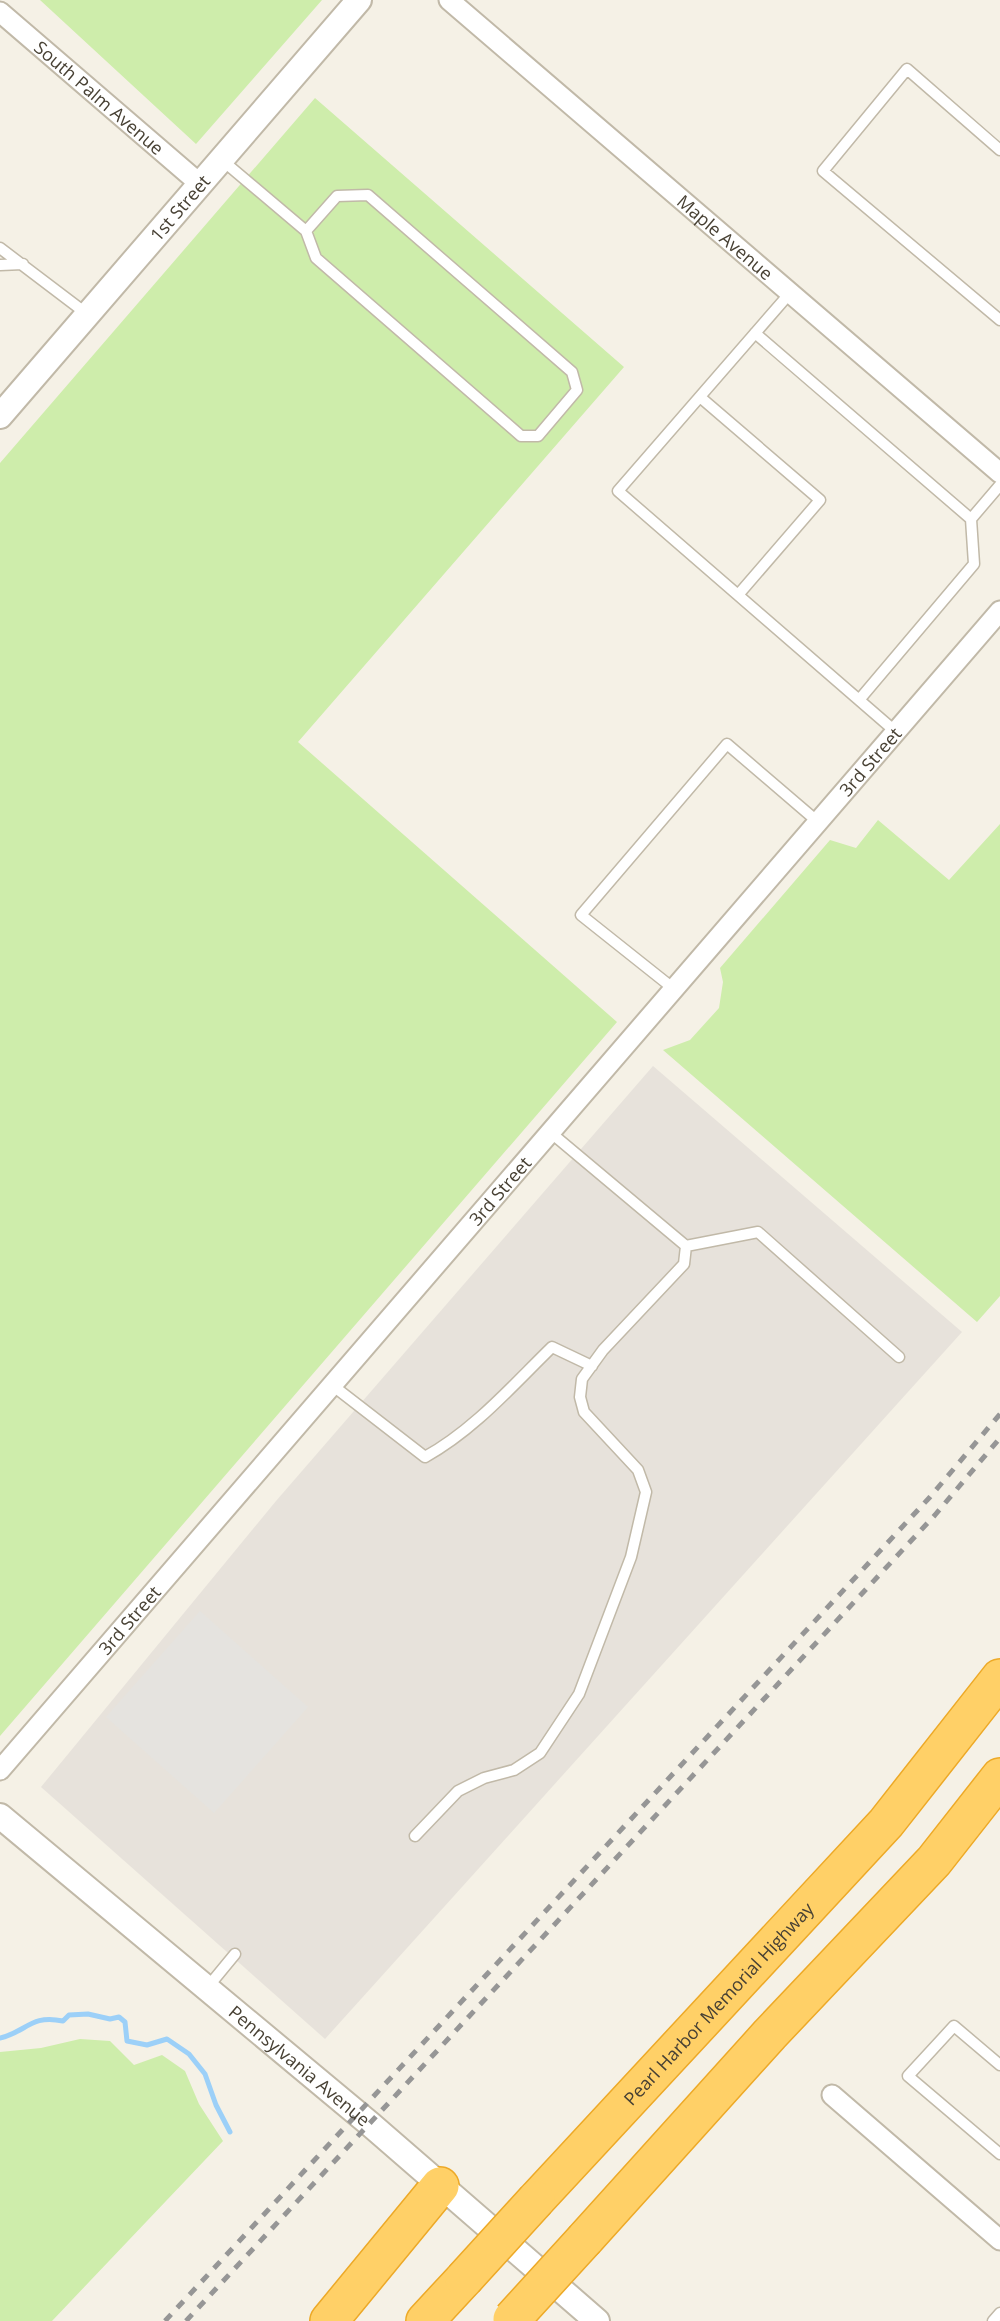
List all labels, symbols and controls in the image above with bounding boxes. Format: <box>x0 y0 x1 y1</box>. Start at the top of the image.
street label: South Palm Avenue <box>30 35 169 160</box>
street label: 1st Street <box>144 170 215 246</box>
street label: Maple Avenue <box>672 189 778 285</box>
street label: 3rd Street <box>834 722 907 801</box>
street label: 3rd Street <box>463 1151 536 1230</box>
street label: 3rd Street <box>93 1581 166 1660</box>
street label: Pearl Harbor Memorial Highway <box>618 1896 819 2110</box>
street label: Pennsylvania Avenue <box>224 2000 376 2131</box>

